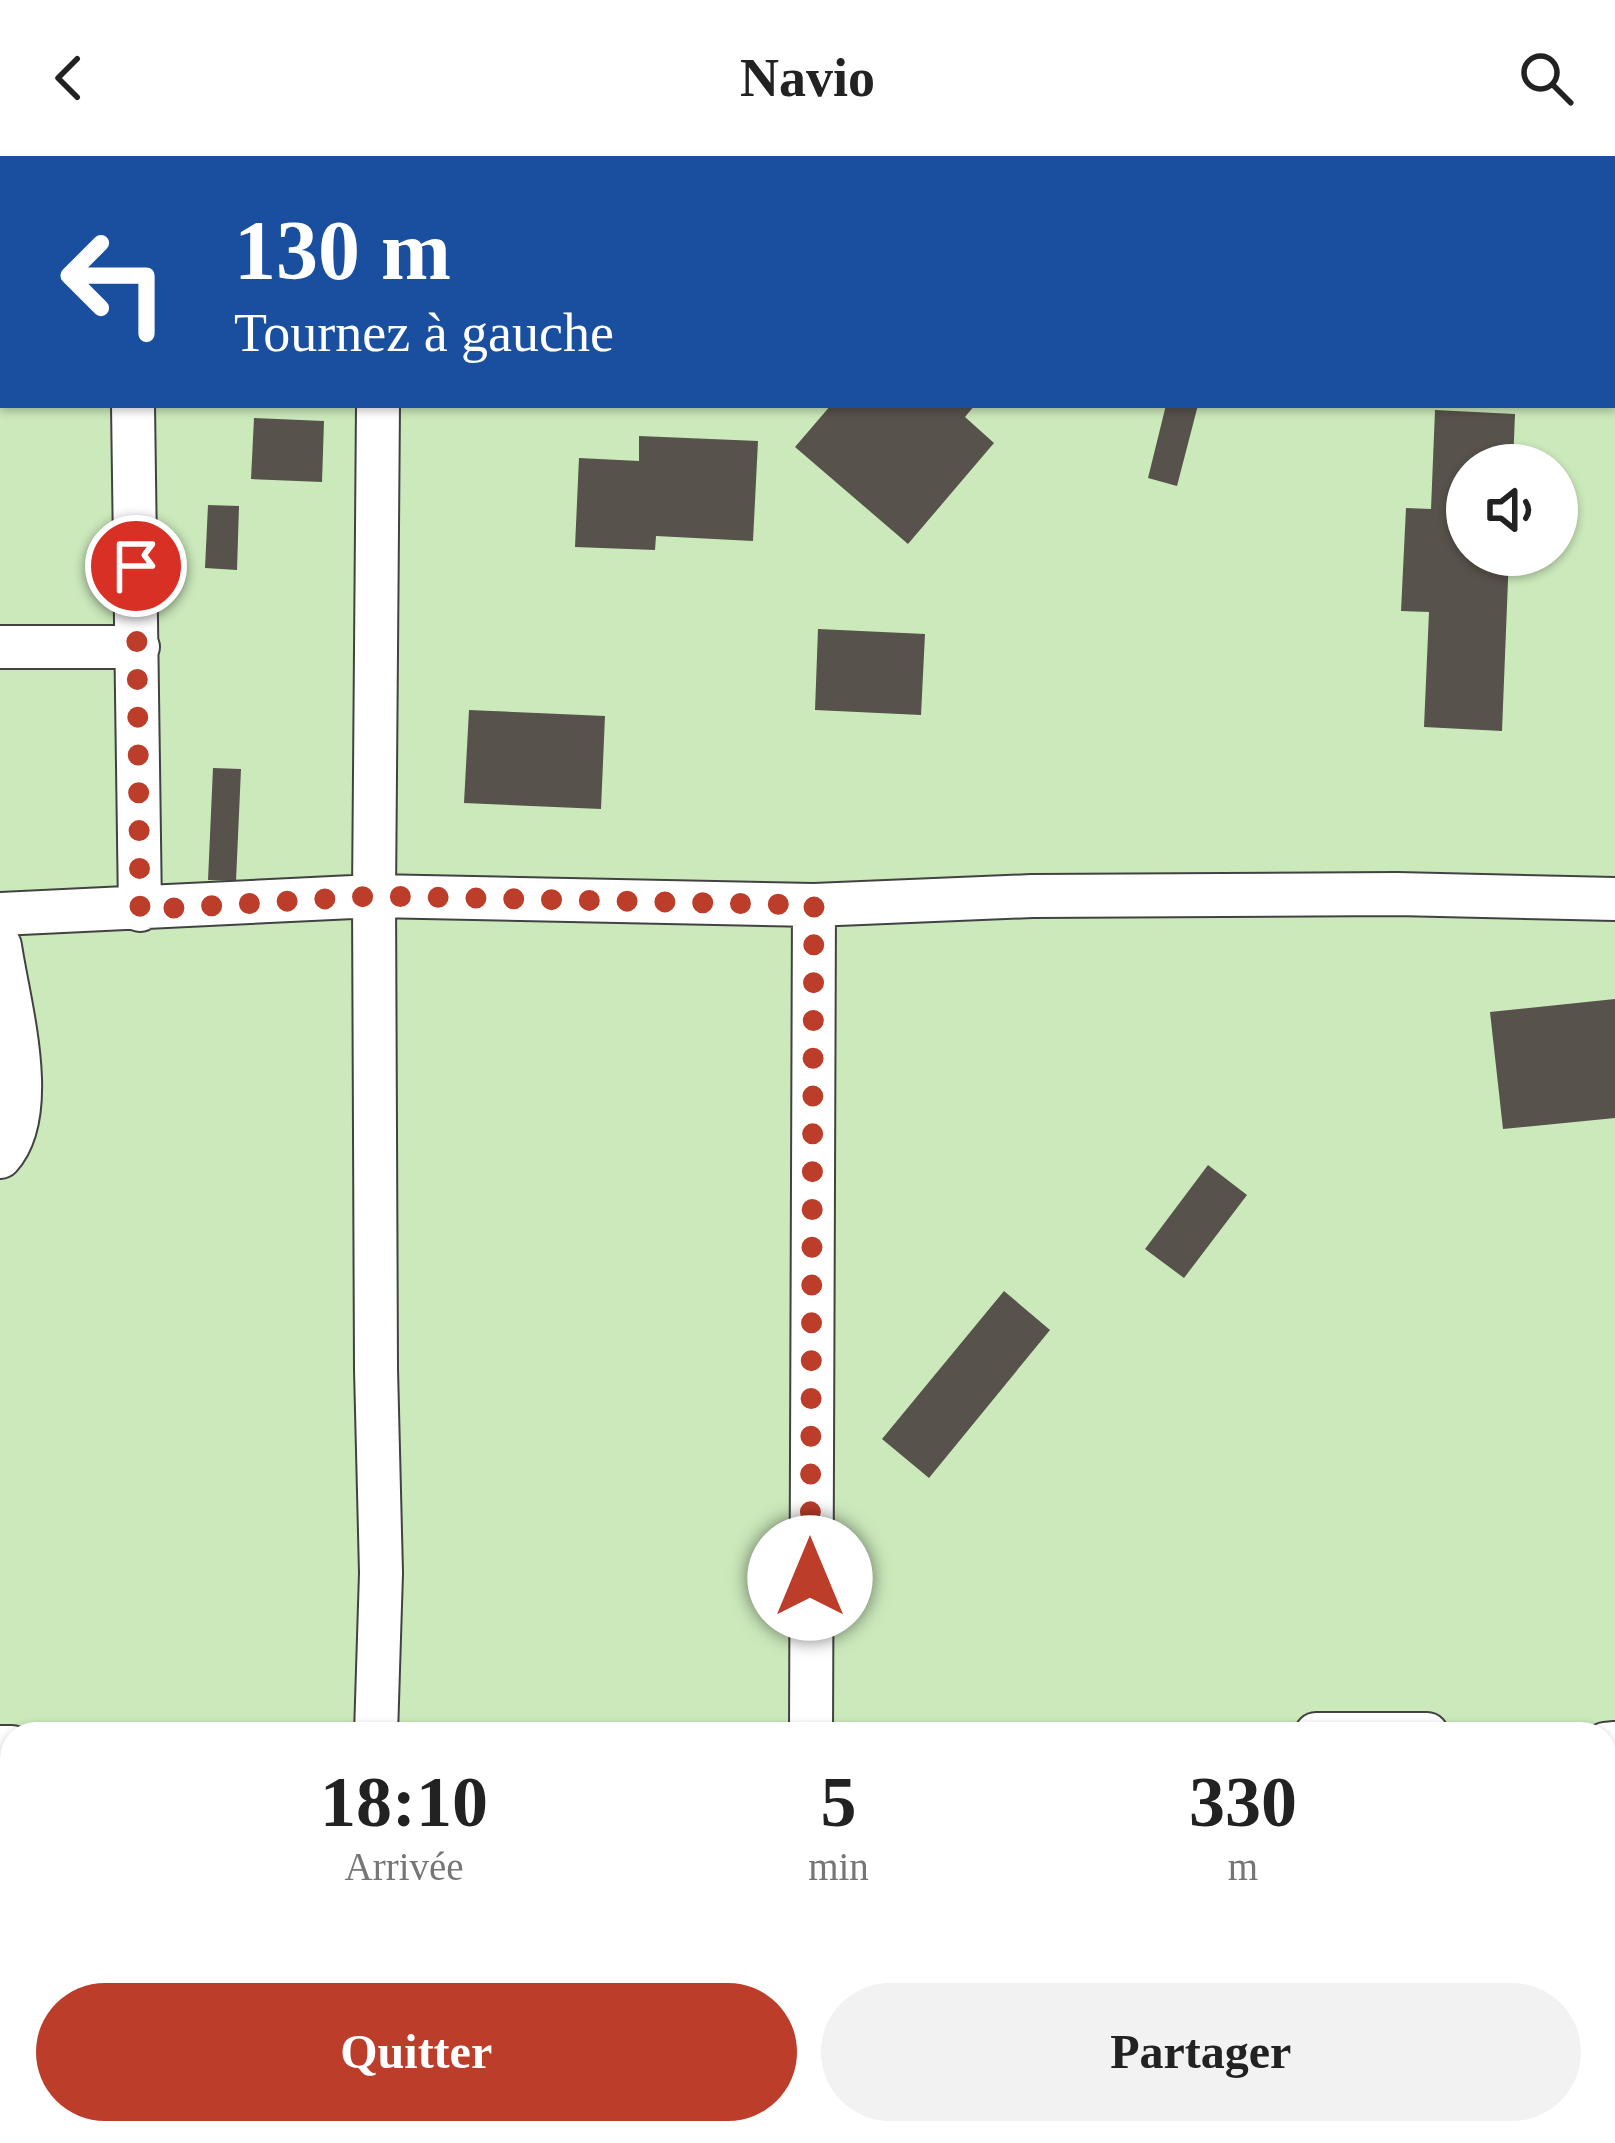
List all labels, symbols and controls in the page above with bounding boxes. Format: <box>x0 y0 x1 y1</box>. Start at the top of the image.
icon: back <box>36 45 102 111</box>
icon: search <box>1513 45 1579 111</box>
text: Navio <box>740 48 875 108</box>
icon: left <box>36 204 192 360</box>
text: 130 m <box>234 204 451 297</box>
text: Tournez à gauche <box>234 303 614 363</box>
map controls <box>1446 444 1578 576</box>
button: sound <box>1446 444 1578 576</box>
pin <box>85 515 187 617</box>
icon: arrive <box>103 533 169 599</box>
position arrow <box>747 1515 873 1641</box>
text: 18:10 <box>320 1762 488 1842</box>
text: 5 <box>820 1762 856 1842</box>
text: 330 <box>1189 1762 1297 1842</box>
text: Arrivée <box>345 1845 464 1888</box>
text: min <box>808 1845 869 1888</box>
text: m <box>1228 1845 1258 1888</box>
button: Quitter <box>36 1983 797 2121</box>
button: Partager <box>821 1983 1581 2121</box>

